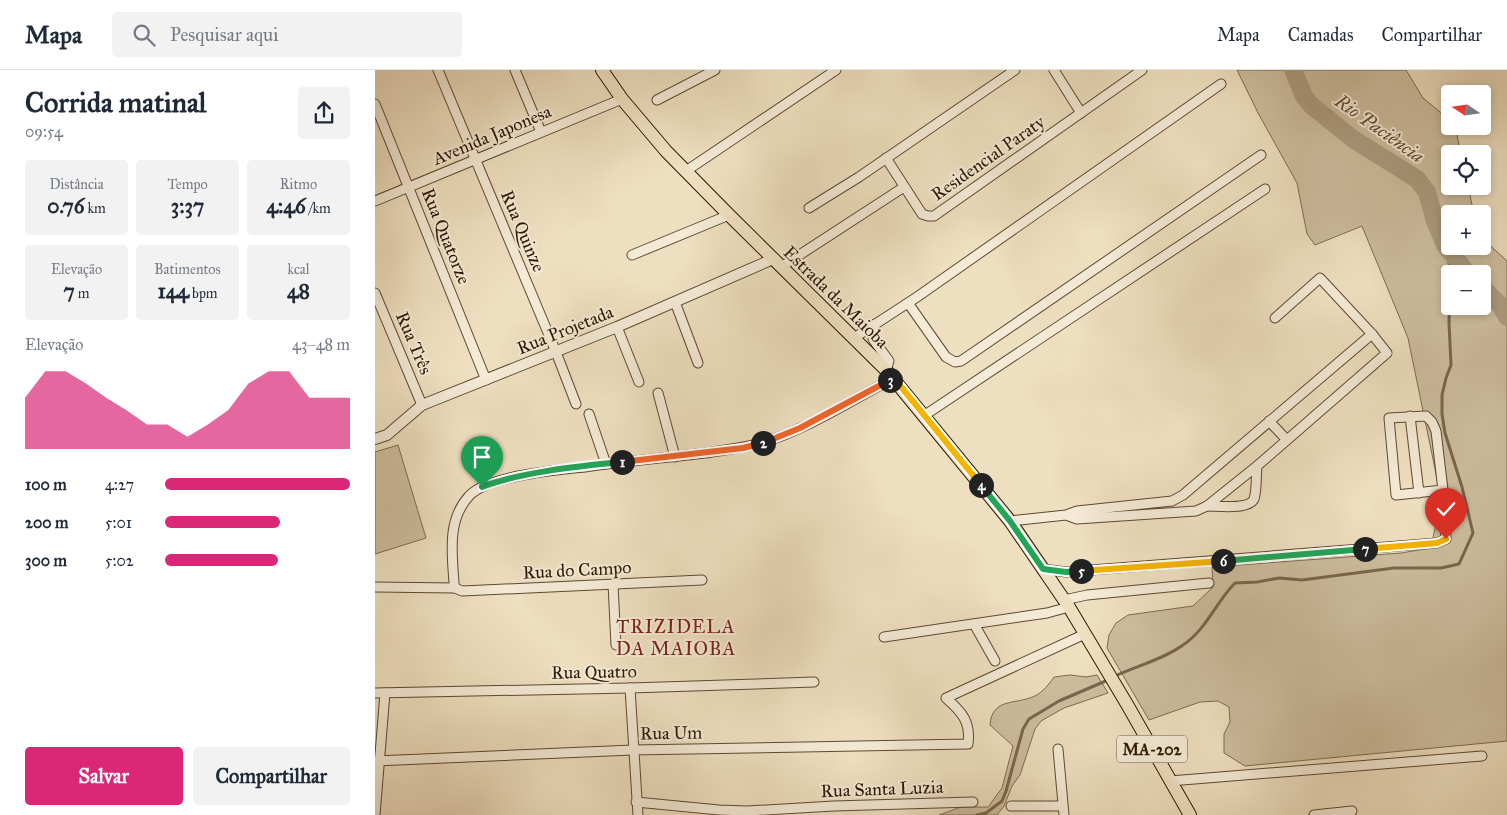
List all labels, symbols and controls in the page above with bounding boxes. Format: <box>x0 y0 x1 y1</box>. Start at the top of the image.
search box <box>112 12 462 57</box>
text: Mapa <box>25 20 82 50</box>
icon: search <box>130 21 158 49</box>
text: Pesquisar aqui <box>170 23 278 46</box>
text: Mapa <box>1217 24 1260 46</box>
text: Camadas <box>1288 24 1354 46</box>
text: Compartilhar <box>1382 24 1482 46</box>
text: Corrida matinal <box>25 85 206 120</box>
north arrow <box>1441 85 1491 135</box>
map controls <box>1441 85 1491 315</box>
button: share <box>298 87 350 139</box>
water label: Rio Paciência <box>1330 89 1429 168</box>
street label: Avenida Japonesa <box>429 100 555 171</box>
street label: Residencial Paraty <box>927 110 1049 205</box>
text: 09:54 <box>25 122 63 141</box>
button: locate <box>1441 145 1491 195</box>
text: Distância <box>49 176 104 193</box>
text: Tempo <box>167 176 208 193</box>
text: Ritmo <box>280 176 317 193</box>
street label: Rua Quatorze <box>417 185 475 287</box>
street label: Rua Quinze <box>496 187 550 275</box>
text: 0.76 <box>47 193 84 219</box>
text: 3:37 <box>171 193 204 219</box>
text: 4:46 <box>266 193 306 219</box>
text: km <box>84 200 106 217</box>
text: /km <box>306 200 331 217</box>
button: + <box>1441 205 1491 255</box>
street label: Estrada da Maioba <box>779 241 893 353</box>
text: Elevação <box>51 261 102 278</box>
text: Batimentos <box>154 261 221 278</box>
text: kcal <box>287 261 310 278</box>
button: − <box>1441 265 1491 315</box>
text: 7 <box>64 278 75 304</box>
text: 144 <box>157 278 189 304</box>
text: 48 <box>287 278 310 304</box>
text: m <box>75 285 90 302</box>
text: bpm <box>189 285 218 302</box>
street label: Rua Projetada <box>514 301 617 359</box>
street label: Rua Três <box>391 308 437 378</box>
text: Elevação <box>25 335 83 354</box>
text: 43–48 m <box>292 335 350 354</box>
pin: 3 <box>877 368 903 392</box>
text: 3 <box>888 372 893 389</box>
pin: 2 <box>751 430 775 456</box>
text: 2 <box>760 435 767 452</box>
pin <box>461 436 503 487</box>
icon: arrive <box>468 443 496 471</box>
pin: 1 <box>609 450 635 474</box>
text: 1 <box>620 454 625 471</box>
pin: 4 <box>969 472 993 498</box>
text: 100 m <box>25 475 67 494</box>
text: 4:27 <box>105 475 134 494</box>
text: 4 <box>978 477 985 494</box>
pin <box>1425 488 1467 539</box>
icon: check <box>1432 495 1460 523</box>
text: 200 m <box>25 513 68 532</box>
text: 5:01 <box>105 513 132 532</box>
pin: 7 <box>1353 536 1377 562</box>
text: 7 <box>1362 541 1369 558</box>
pin: 6 <box>1211 548 1235 574</box>
text: 300 m <box>25 551 67 570</box>
text: 5:02 <box>105 551 134 570</box>
text: 6 <box>1220 553 1227 570</box>
street label: Rua do Campo <box>522 556 632 584</box>
pin: 5 <box>1069 558 1093 584</box>
text: 5 <box>1078 563 1085 580</box>
district label: TRIZIDELA DA MAIOBA <box>616 615 736 660</box>
street label: Rua Quatro <box>551 660 637 684</box>
street label: Rua Um <box>640 721 702 745</box>
road number: MA-202 <box>1117 736 1187 762</box>
button: Salvar <box>25 747 183 805</box>
button: Compartilhar <box>193 747 350 805</box>
street label: Rua Santa Luzia <box>820 776 944 802</box>

